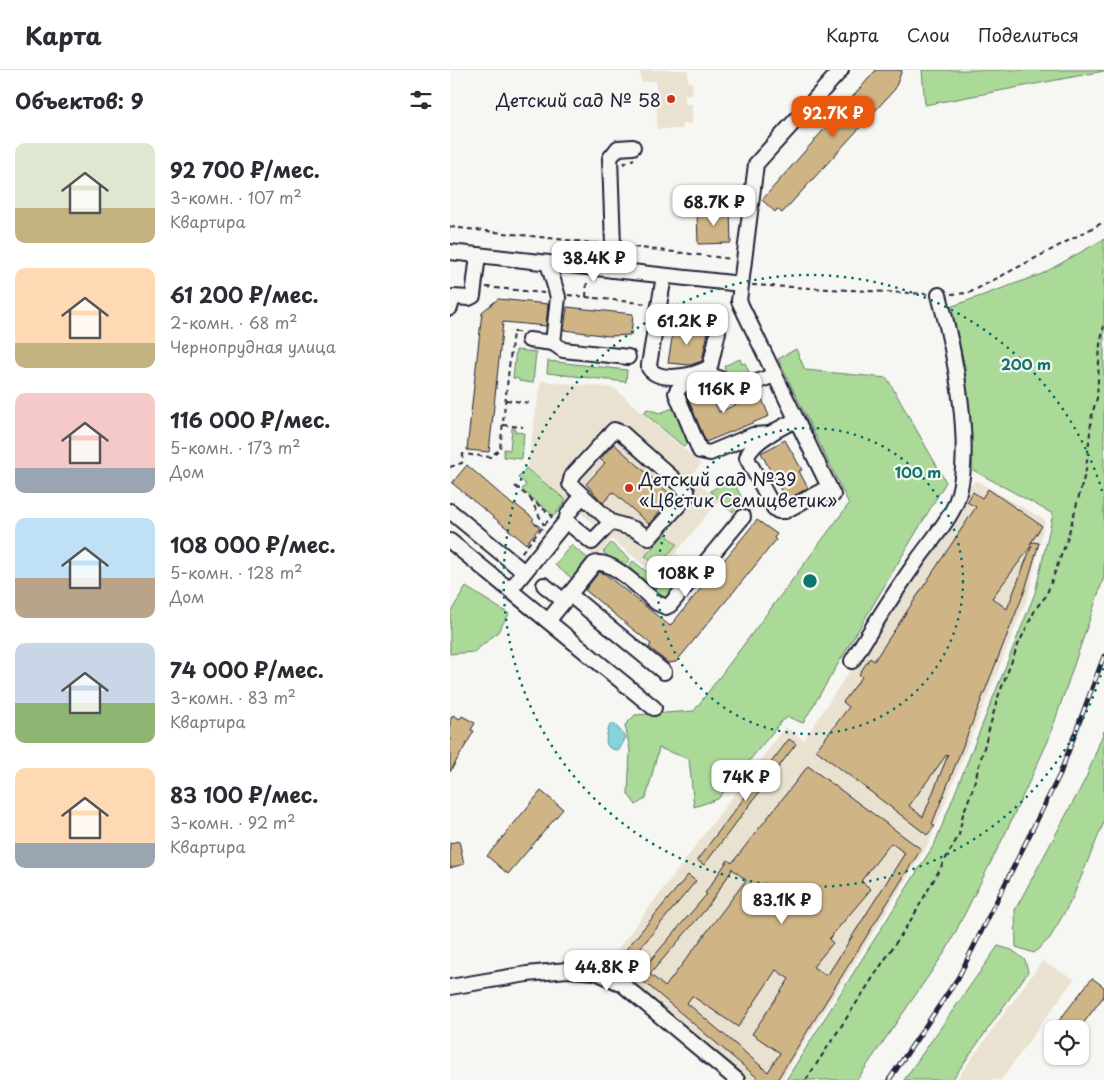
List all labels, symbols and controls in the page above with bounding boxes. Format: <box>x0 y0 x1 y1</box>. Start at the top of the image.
text: Карта <box>25 17 102 53</box>
text: Карта <box>826 21 879 48</box>
text: Слои <box>907 21 950 48</box>
text: Поделиться <box>978 21 1079 48</box>
text: Объектов: 9 <box>15 84 144 116</box>
icon: filters <box>407 86 435 114</box>
place label: Детский сад № 58 <box>495 86 661 113</box>
marker: Детский сад № 58 <box>665 93 677 105</box>
pin: 92.7K ₽ <box>787 96 879 138</box>
text: 92.7K ₽ <box>802 100 864 124</box>
text: 92 700 ₽/мес. <box>170 153 320 185</box>
icon: home <box>55 163 115 223</box>
pin: 68.7K ₽ <box>668 184 760 227</box>
text: 3-комн. · 107 m² <box>170 185 302 209</box>
text: 68.7K ₽ <box>683 189 745 213</box>
text: Квартира <box>170 209 245 233</box>
pin: 38.4K ₽ <box>548 240 640 283</box>
text: 38.4K ₽ <box>563 245 625 269</box>
text: 61 200 ₽/мес. <box>170 278 319 310</box>
icon: home <box>55 288 115 348</box>
pin: 61.2K ₽ <box>641 304 733 346</box>
text: 61.2K ₽ <box>657 308 717 332</box>
text: 2-комн. · 68 m² <box>170 310 297 334</box>
text: Чернопрудная улица <box>170 334 336 358</box>
text: 200 m <box>1001 352 1051 375</box>
pin: 116K ₽ <box>683 372 765 414</box>
text: 116K ₽ <box>698 376 750 400</box>
text: 116 000 ₽/мес. <box>170 403 330 435</box>
icon: home <box>55 413 115 473</box>
text: 5-комн. · 173 m² <box>170 435 300 459</box>
text: Дом <box>170 459 204 483</box>
text: 100 m <box>895 460 941 483</box>
place label: Детский сад №39 «Цветик Семицветик» <box>638 465 837 513</box>
marker: Детский сад №39 «Цветик Семицветик» <box>623 482 635 494</box>
text: 108 000 ₽/мес. <box>170 528 335 560</box>
icon: home <box>55 538 115 598</box>
pin: 108K ₽ <box>645 556 727 598</box>
text: 5-комн. · 128 m² <box>170 560 302 584</box>
text: 108K ₽ <box>658 560 714 584</box>
centre of rings <box>801 572 819 590</box>
text: Дом <box>170 584 204 608</box>
text: 74 000 ₽/мес. <box>170 653 324 685</box>
icon: home <box>55 663 115 723</box>
text: 3-комн. · 83 m² <box>170 685 296 709</box>
text: Квартира <box>170 709 245 733</box>
pin: 74K ₽ <box>711 760 781 802</box>
text: 74K ₽ <box>722 764 770 788</box>
text: 83 100 ₽/мес. <box>170 778 318 810</box>
icon: home <box>55 788 115 848</box>
text: 3-комн. · 92 m² <box>170 810 295 834</box>
text: Квартира <box>170 834 245 858</box>
pin: 83.1K ₽ <box>736 882 828 925</box>
text: 83.1K ₽ <box>753 887 811 911</box>
pin: 44.8K ₽ <box>561 950 653 992</box>
text: 44.8K ₽ <box>575 954 639 978</box>
map controls <box>1044 1020 1089 1065</box>
button: locate <box>1044 1020 1089 1065</box>

